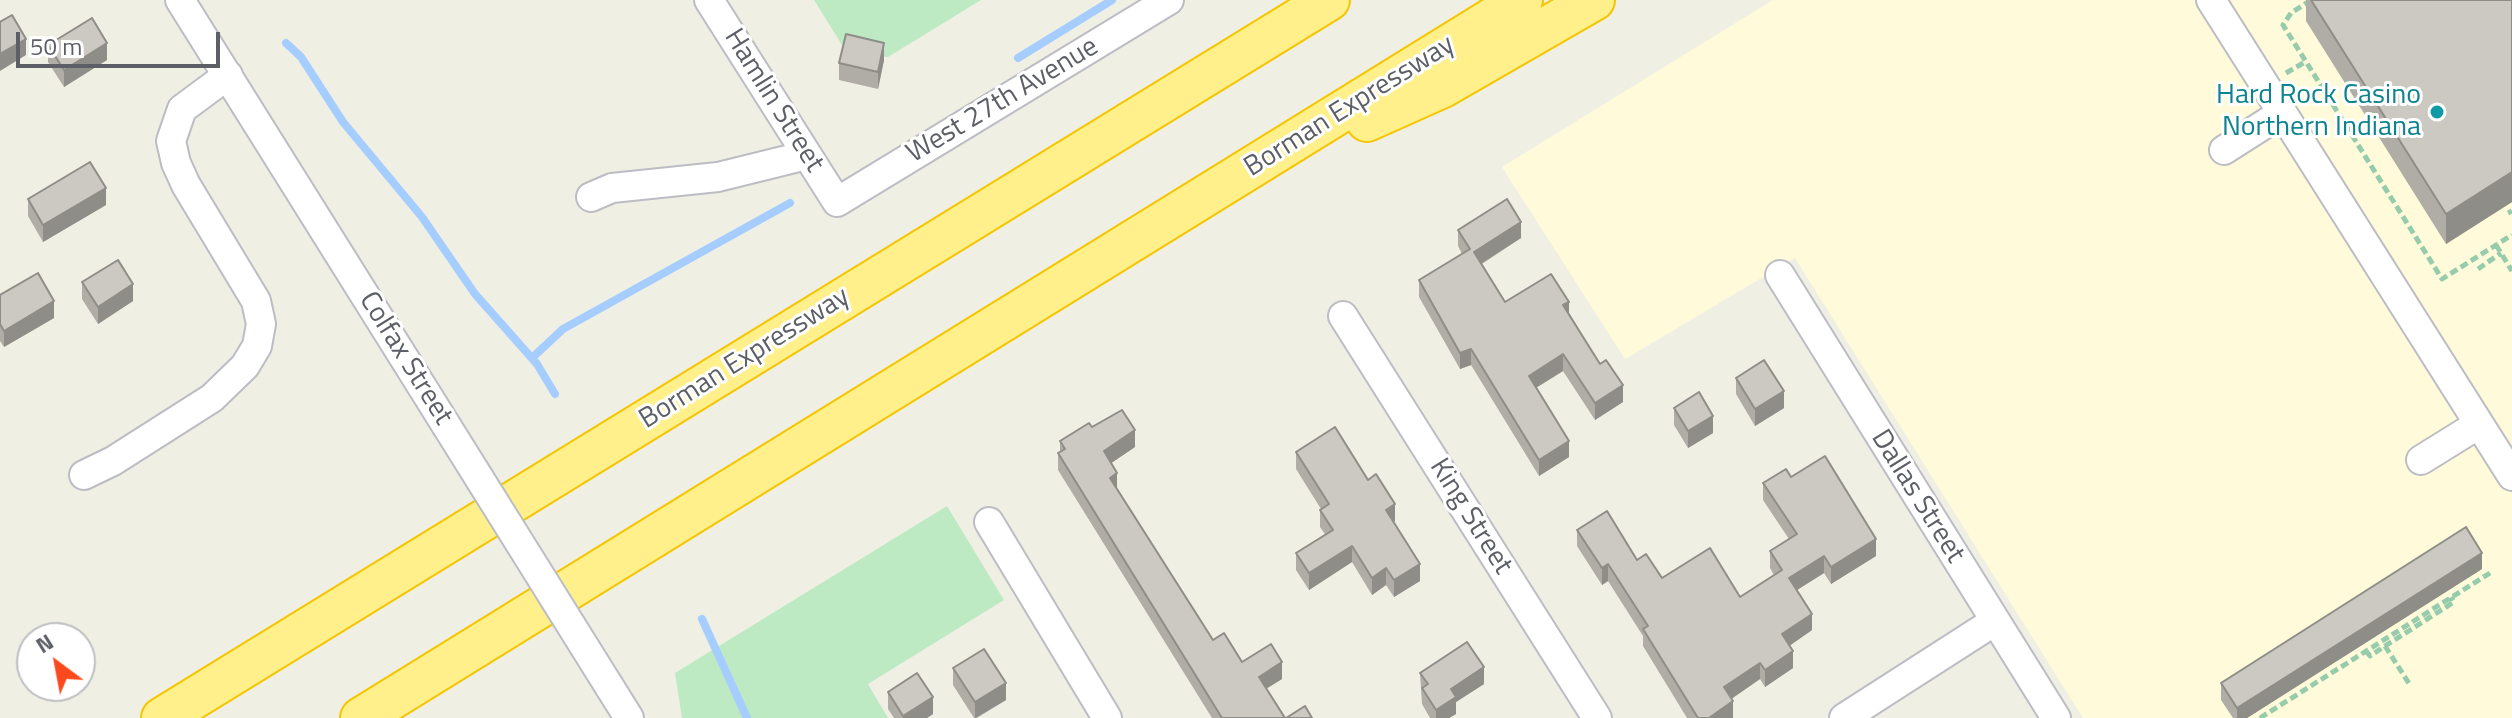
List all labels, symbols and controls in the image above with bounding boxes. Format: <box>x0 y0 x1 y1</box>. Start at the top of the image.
scale bar <box>20 16 224 66</box>
street label: Hamlin Street <box>716 23 830 179</box>
text: 50 m <box>30 28 82 64</box>
street label: Borman Expressway <box>1239 29 1461 185</box>
street label: West 27th Avenue <box>901 31 1105 171</box>
place label: Hard Rock Casino Northern Indiana <box>2216 79 2421 145</box>
marker: Hard Rock Casino Northern Indiana <box>2428 103 2446 121</box>
street label: Borman Expressway <box>634 281 856 437</box>
street label: Colfax Street <box>351 286 459 432</box>
street label: Dallas Street <box>1863 424 1971 570</box>
street label: King Street <box>1421 453 1519 581</box>
north arrow <box>16 622 96 702</box>
text: N <box>29 625 60 662</box>

